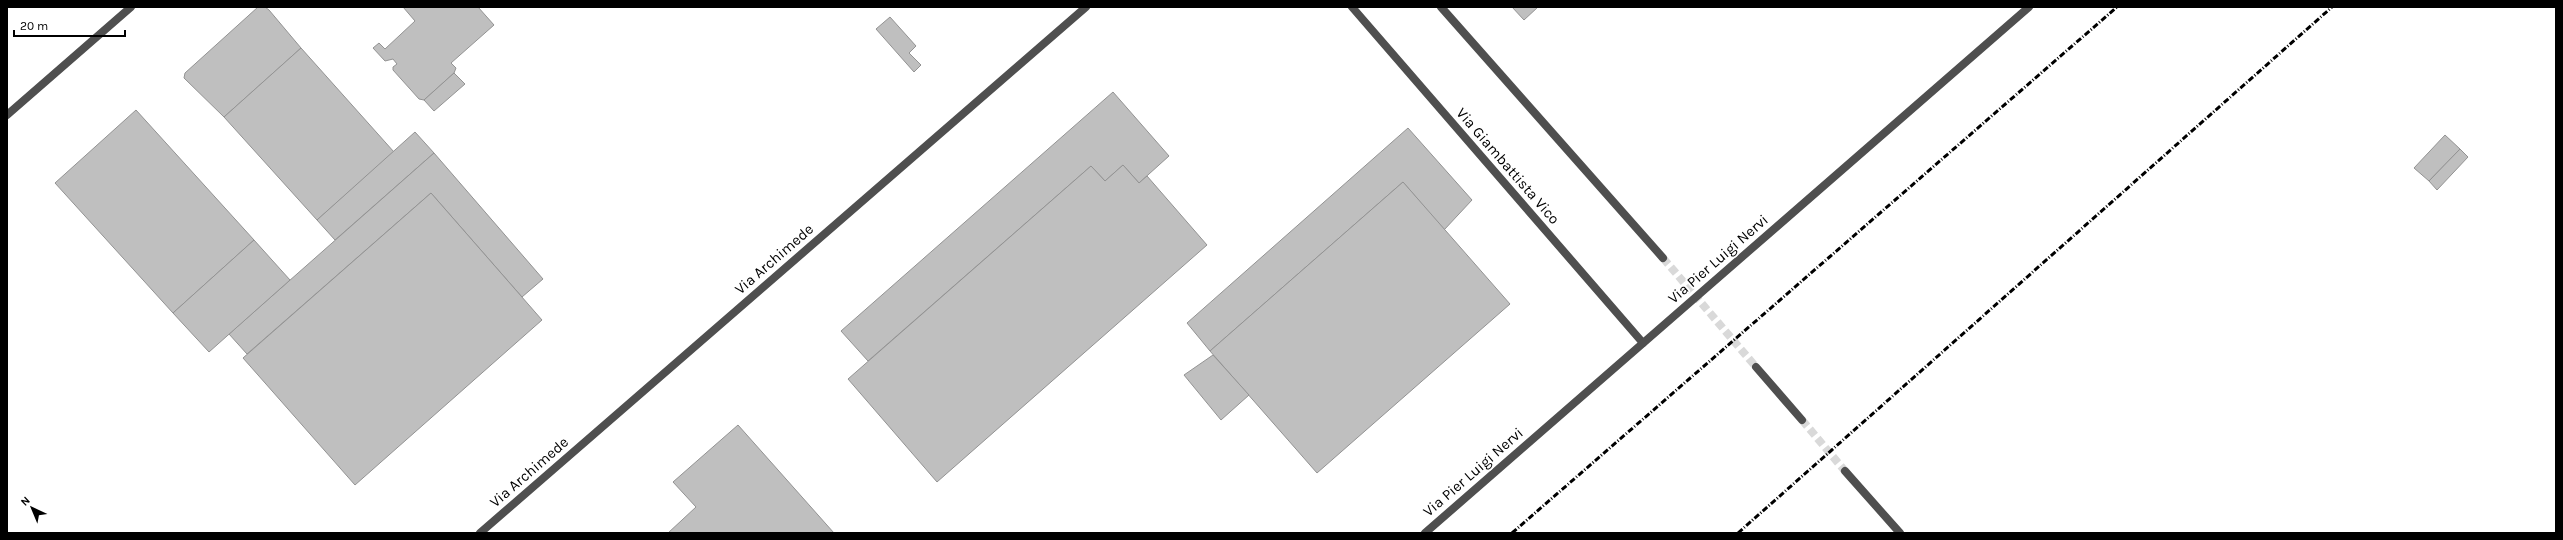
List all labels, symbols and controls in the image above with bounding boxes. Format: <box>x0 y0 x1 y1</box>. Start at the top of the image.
scale bar <box>14 12 125 38</box>
text: 20 m <box>20 19 48 33</box>
street label: Via Giambattista Vico <box>1453 104 1563 228</box>
street label: Via Pier Luigi Nervi <box>1664 211 1772 307</box>
street label: Via Archimede <box>731 220 817 298</box>
street label: Via Pier Luigi Nervi <box>1419 424 1527 520</box>
street label: Via Archimede <box>486 433 572 511</box>
north arrow <box>12 488 52 528</box>
text: N <box>18 494 33 509</box>

